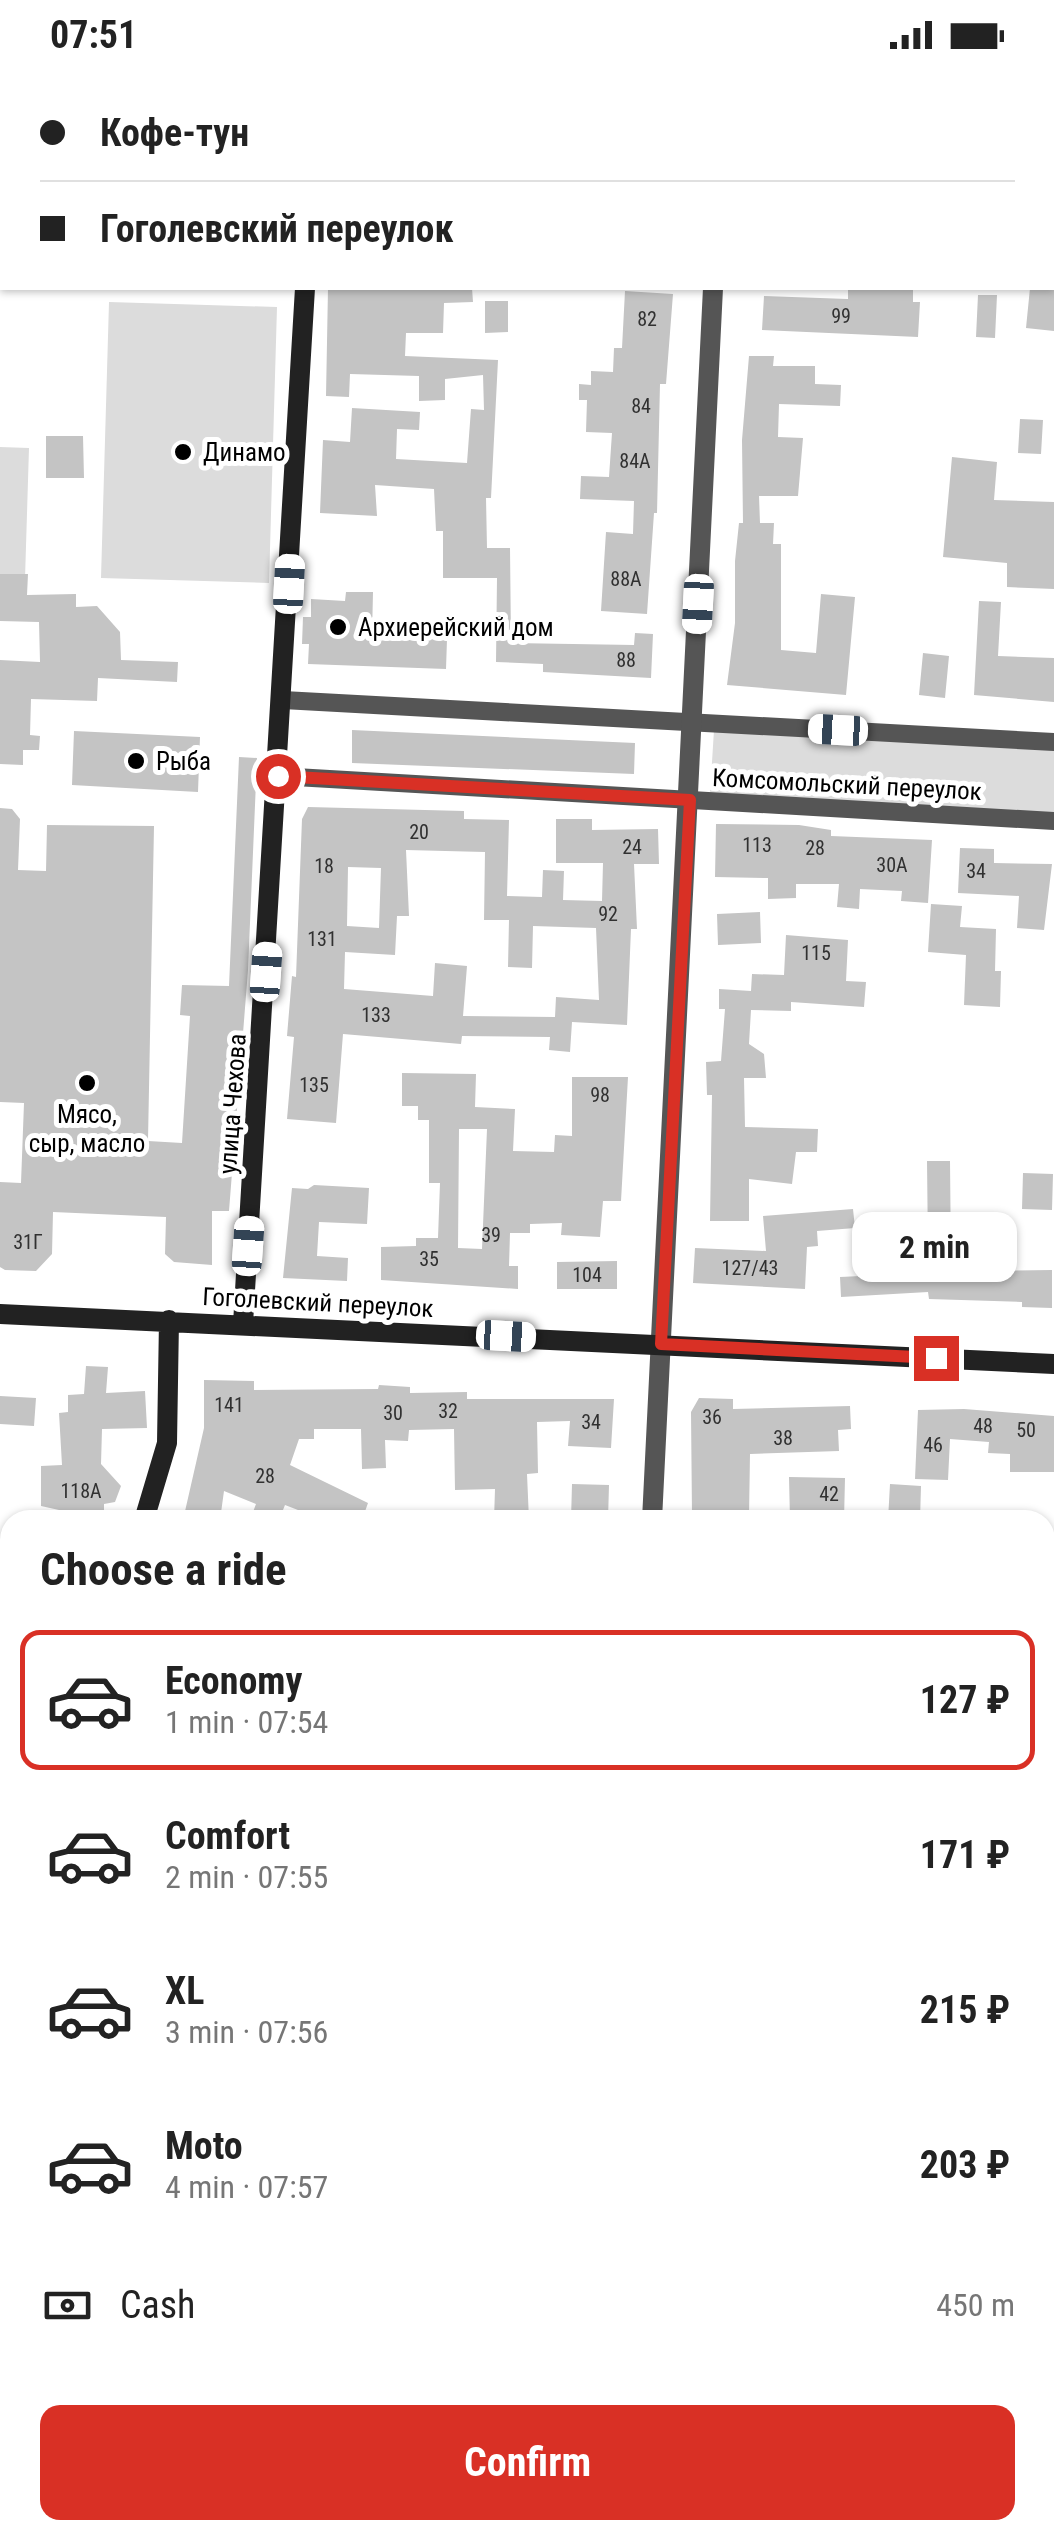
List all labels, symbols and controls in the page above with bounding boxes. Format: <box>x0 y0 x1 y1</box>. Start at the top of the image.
text: 07:51 <box>50 13 137 57</box>
text: Кофе-тун <box>100 111 249 155</box>
text: Гоголевский переулок <box>100 207 454 251</box>
house number: 99 <box>831 304 851 328</box>
house number: 82 <box>637 307 657 331</box>
house number: 84 <box>631 394 651 418</box>
place label: Динамо <box>203 438 286 467</box>
marker: Динамо <box>172 441 194 463</box>
house number: 84А <box>619 449 651 473</box>
car <box>272 553 306 615</box>
house number: 88А <box>610 567 642 591</box>
car <box>681 573 715 635</box>
place label: Архиерейский дом <box>358 613 554 642</box>
marker: Архиерейский дом <box>327 616 349 638</box>
house number: 88 <box>616 648 636 672</box>
car <box>807 713 869 747</box>
place label: Рыба <box>156 747 211 776</box>
marker: Рыба <box>125 750 147 772</box>
route start <box>256 754 301 799</box>
street label: Комсомольский переулок <box>711 763 983 806</box>
house number: 20 <box>409 820 429 844</box>
house number: 113 <box>742 833 772 857</box>
house number: 24 <box>622 835 642 859</box>
house number: 28 <box>805 836 825 860</box>
house number: 30А <box>876 853 908 877</box>
house number: 18 <box>314 854 334 878</box>
house number: 34 <box>966 859 986 883</box>
house number: 92 <box>598 902 618 926</box>
house number: 131 <box>307 927 337 951</box>
car <box>249 941 283 1003</box>
house number: 115 <box>801 941 831 965</box>
house number: 133 <box>361 1003 391 1027</box>
street label: улица Чехова <box>213 1033 252 1175</box>
marker: Мясо, сыр, масло <box>76 1072 98 1094</box>
house number: 135 <box>299 1073 329 1097</box>
house number: 98 <box>590 1083 610 1107</box>
place label: Мясо, сыр, масло <box>29 1100 145 1158</box>
callout: 2 min <box>854 1213 1018 1283</box>
car <box>231 1215 265 1277</box>
house number: 39 <box>481 1223 501 1247</box>
text: 2 min <box>899 1228 970 1266</box>
house number: 31Г <box>13 1230 43 1254</box>
house number: 35 <box>419 1247 439 1271</box>
house number: 127/43 <box>722 1256 778 1280</box>
house number: 104 <box>572 1263 602 1287</box>
street label: Гоголевский переулок <box>202 1282 434 1323</box>
car <box>475 1319 537 1353</box>
route end <box>914 1336 959 1381</box>
house number: 141 <box>214 1393 244 1417</box>
house number: 32 <box>438 1399 458 1423</box>
house number: 30 <box>383 1401 403 1425</box>
house number: 36 <box>702 1405 722 1429</box>
house number: 34 <box>581 1410 601 1434</box>
house number: 48 <box>973 1414 993 1438</box>
house number: 50 <box>1016 1418 1036 1442</box>
house number: 38 <box>773 1426 793 1450</box>
house number: 46 <box>923 1433 943 1457</box>
house number: 28 <box>255 1464 275 1488</box>
house number: 118А <box>60 1479 102 1503</box>
house number: 42 <box>819 1482 839 1506</box>
text: Choose a ride <box>40 1543 287 1596</box>
icon: car <box>45 1655 135 1745</box>
text: Economy <box>165 1659 302 1703</box>
text: 127 ₽ <box>920 1678 1010 1722</box>
text: 1 min · 07:54 <box>165 1703 328 1741</box>
icon: car <box>45 1810 135 1900</box>
text: Comfort <box>165 1814 290 1858</box>
text: 171 ₽ <box>920 1833 1010 1877</box>
text: 2 min · 07:55 <box>165 1858 328 1896</box>
icon: car <box>45 1965 135 2055</box>
text: XL <box>165 1969 204 2013</box>
text: 215 ₽ <box>920 1988 1010 2032</box>
text: 3 min · 07:56 <box>165 2013 328 2051</box>
icon: car <box>45 2120 135 2210</box>
text: Moto <box>165 2124 243 2168</box>
text: 203 ₽ <box>920 2143 1010 2187</box>
text: 4 min · 07:57 <box>165 2168 328 2206</box>
icon: cash <box>40 2278 95 2333</box>
text: Cash <box>120 2283 195 2327</box>
text: 450 m <box>936 2286 1015 2324</box>
button: Confirm <box>40 2405 1015 2520</box>

